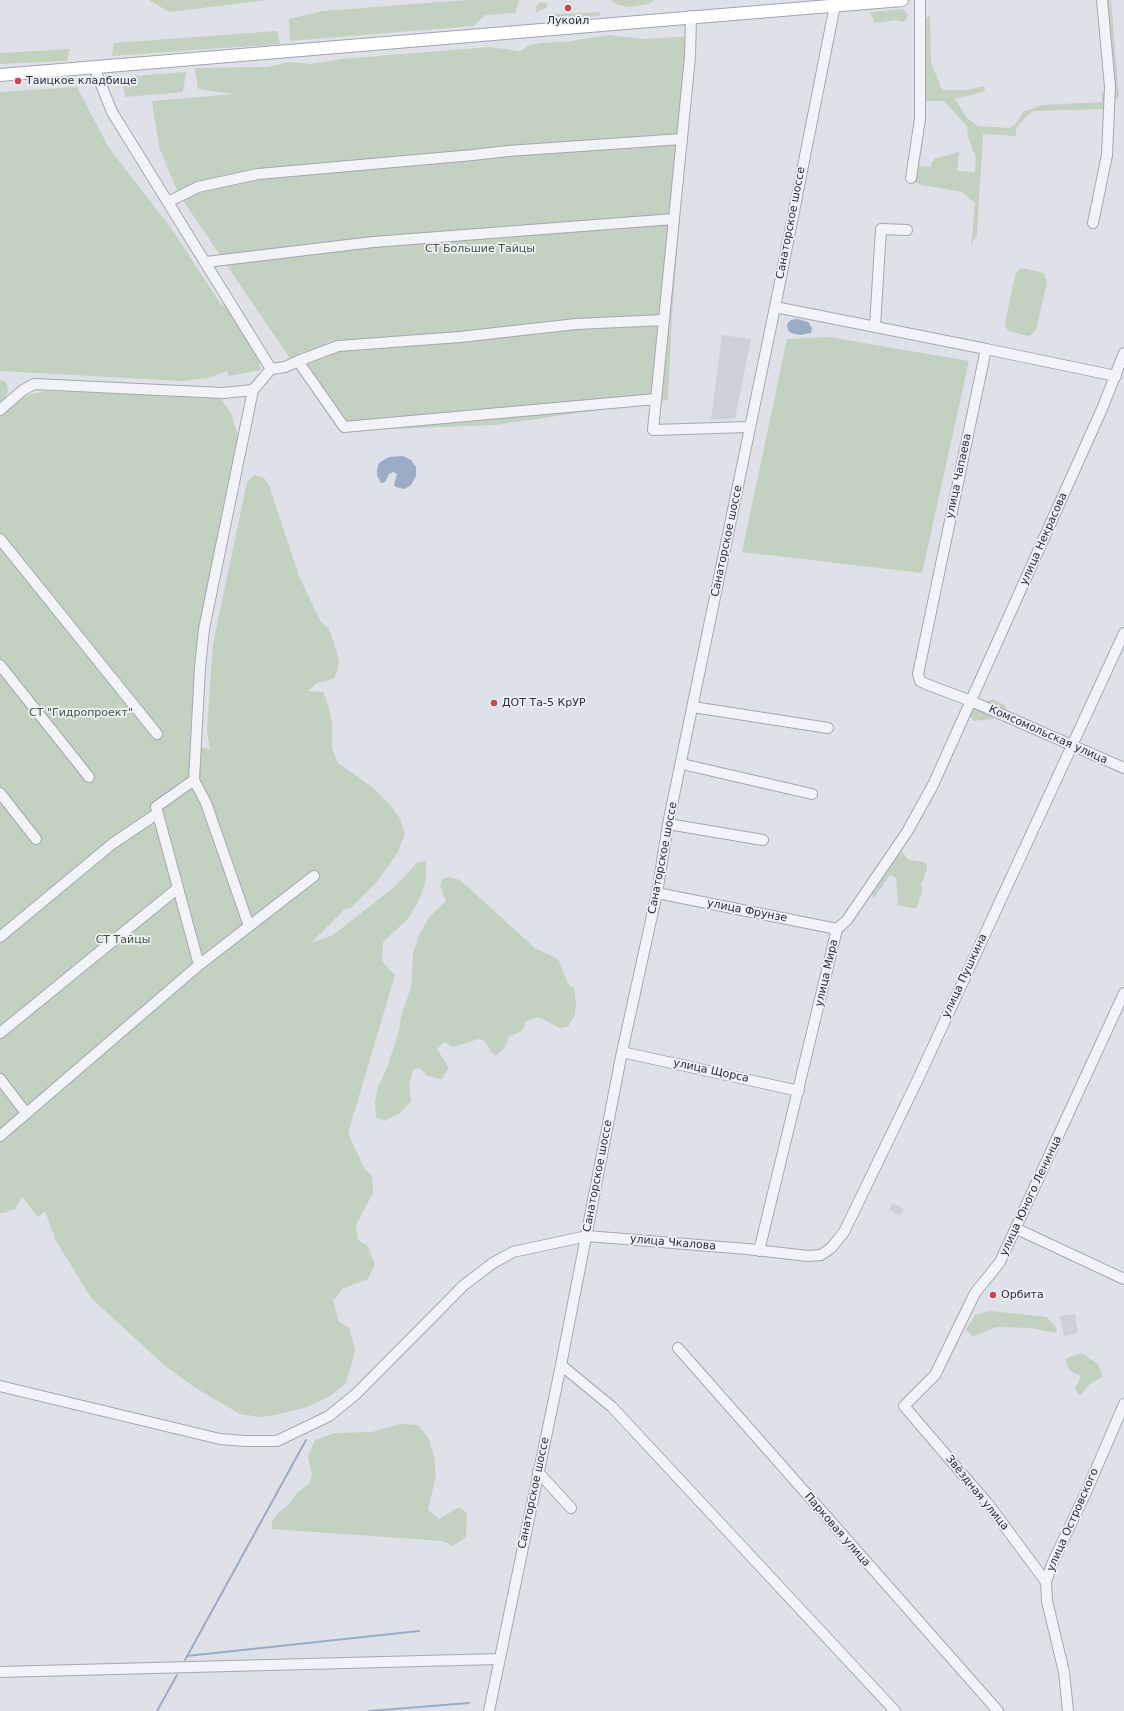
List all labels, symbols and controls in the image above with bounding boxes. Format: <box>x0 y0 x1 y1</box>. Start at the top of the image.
marker: Лукойл <box>563 3 573 13</box>
place label: Лукойл <box>547 14 589 28</box>
place label: Таицкое кладбище <box>26 74 137 88</box>
marker: Таицкое кладбище <box>13 76 23 86</box>
street label: Санаторское шоссе <box>774 166 808 280</box>
park label: СТ Большие Тайцы <box>425 242 535 256</box>
street label: улица Чапаева <box>944 432 974 520</box>
street label: Санаторское шоссе <box>709 484 745 598</box>
street label: улица Некрасова <box>1018 491 1070 587</box>
place label: ДОТ Та-5 КрУР <box>502 696 586 710</box>
marker: ДОТ Та-5 КрУР <box>489 698 499 708</box>
street label: Комсомольская улица <box>987 703 1109 767</box>
park label: СТ "Гидропроект" <box>29 706 133 720</box>
street label: Санаторское шоссе <box>646 801 680 915</box>
street label: улица Фрунзе <box>706 897 788 925</box>
street label: улица Пушкина <box>940 932 990 1020</box>
park label: СТ Тайцы <box>96 933 150 947</box>
street label: улица Мира <box>813 938 841 1008</box>
street label: улица Щорса <box>672 1057 750 1085</box>
street label: Санаторское шоссе <box>581 1119 615 1233</box>
street label: улица Юного Ленинца <box>997 1134 1065 1258</box>
street label: улица Чкалова <box>629 1233 717 1253</box>
place label: Орбита <box>1001 1288 1044 1302</box>
marker: Орбита <box>988 1290 998 1300</box>
street label: Санаторское шоссе <box>516 1436 552 1550</box>
street label: Звёздная улица <box>943 1453 1011 1533</box>
street label: улица Островского <box>1044 1466 1102 1574</box>
street label: Парковая улица <box>801 1490 873 1570</box>

